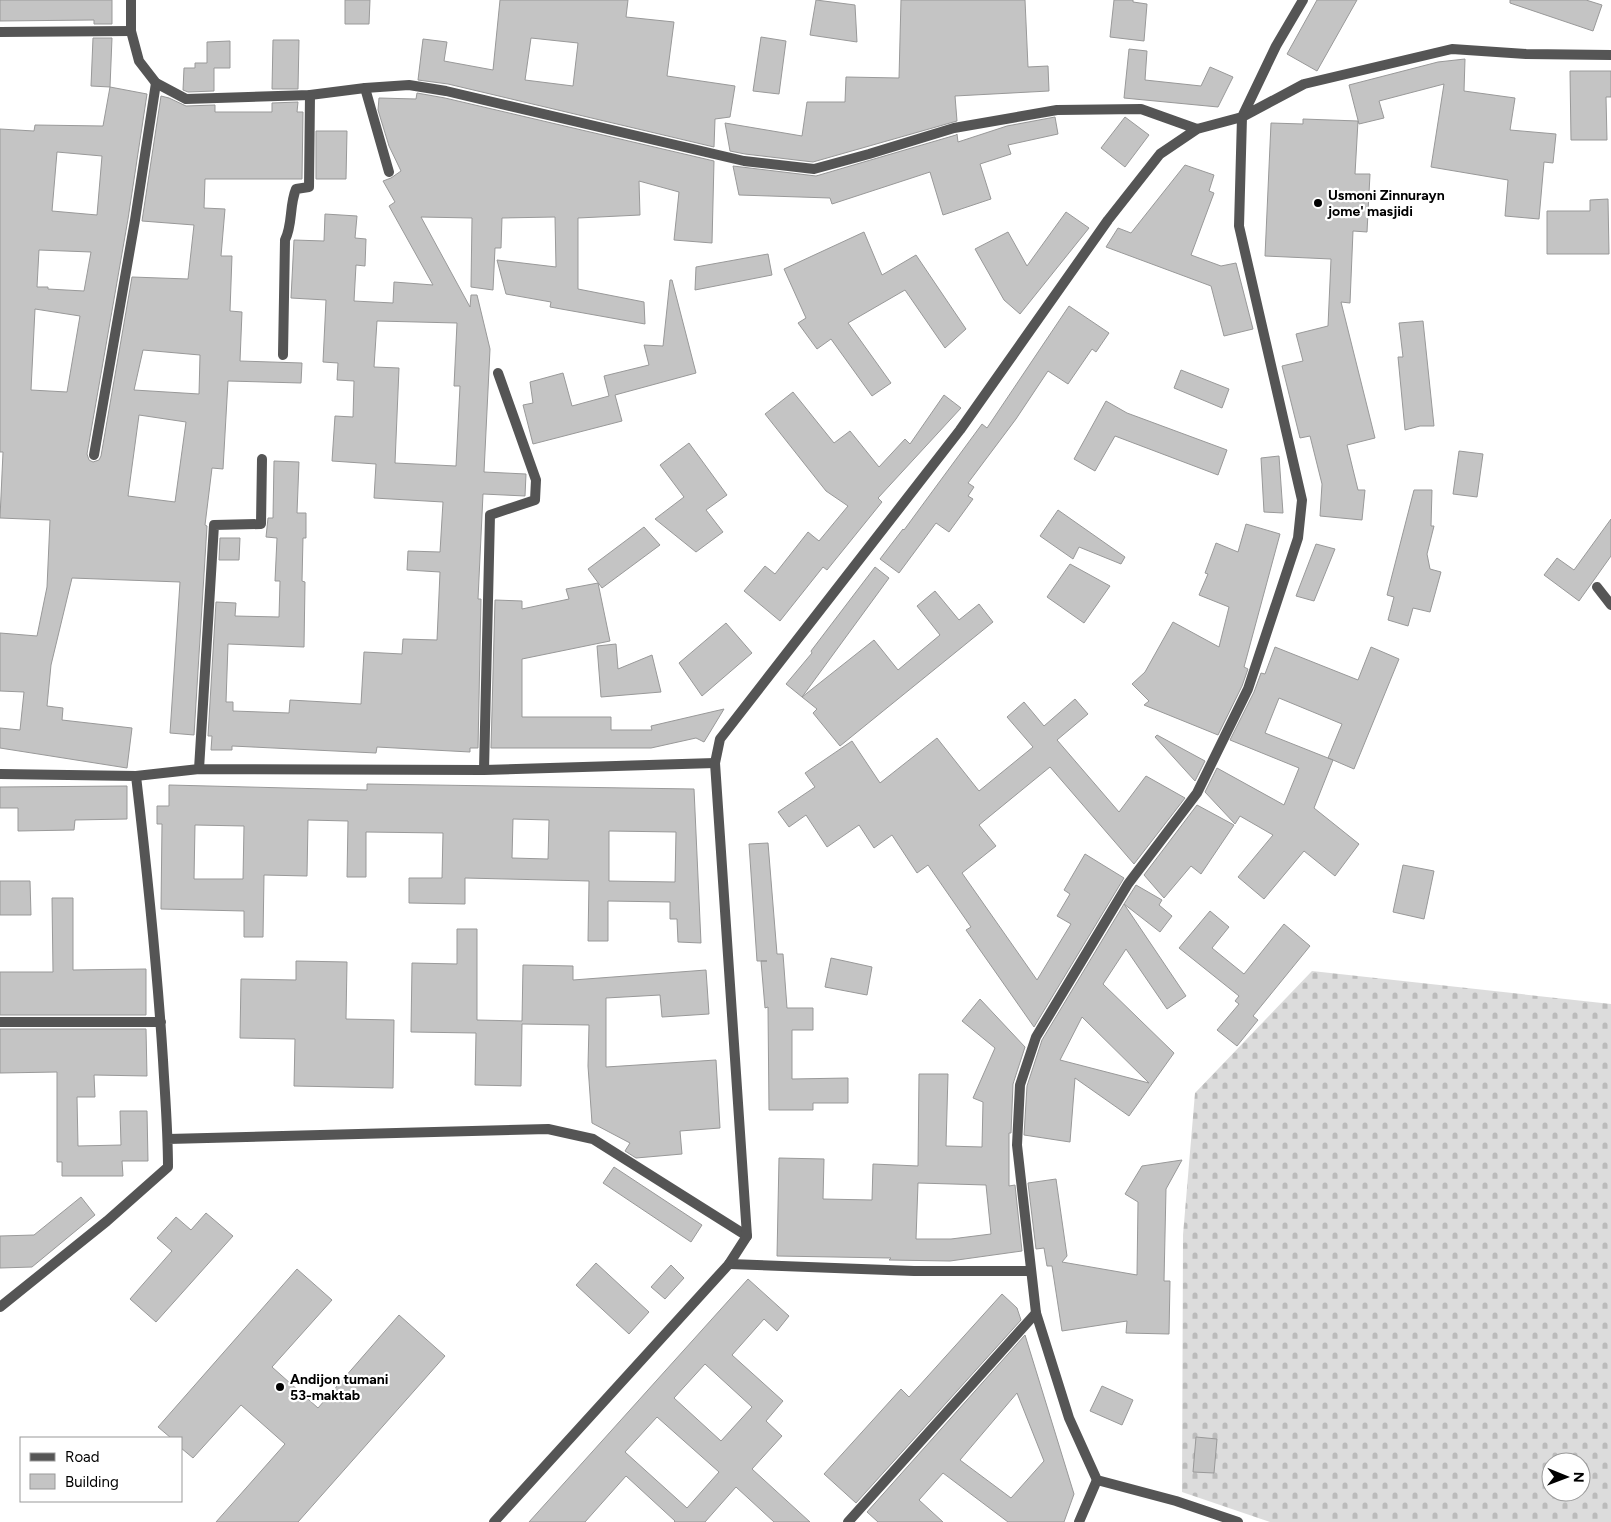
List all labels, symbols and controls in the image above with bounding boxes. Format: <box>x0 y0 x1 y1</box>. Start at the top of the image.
place label: Usmoni Zinnurayn jome' masjidi <box>1327 187 1445 220</box>
marker: Usmoni Zinnurayn jome' masjidi <box>1312 197 1324 209</box>
place label: Andijon tumani 53-maktab <box>290 1371 388 1404</box>
marker: Andijon tumani 53-maktab <box>274 1381 286 1393</box>
legend <box>20 1437 182 1502</box>
text: Road <box>65 1448 100 1466</box>
north arrow <box>1541 1452 1591 1502</box>
text: N <box>1570 1472 1587 1483</box>
text: Building <box>65 1473 119 1491</box>

